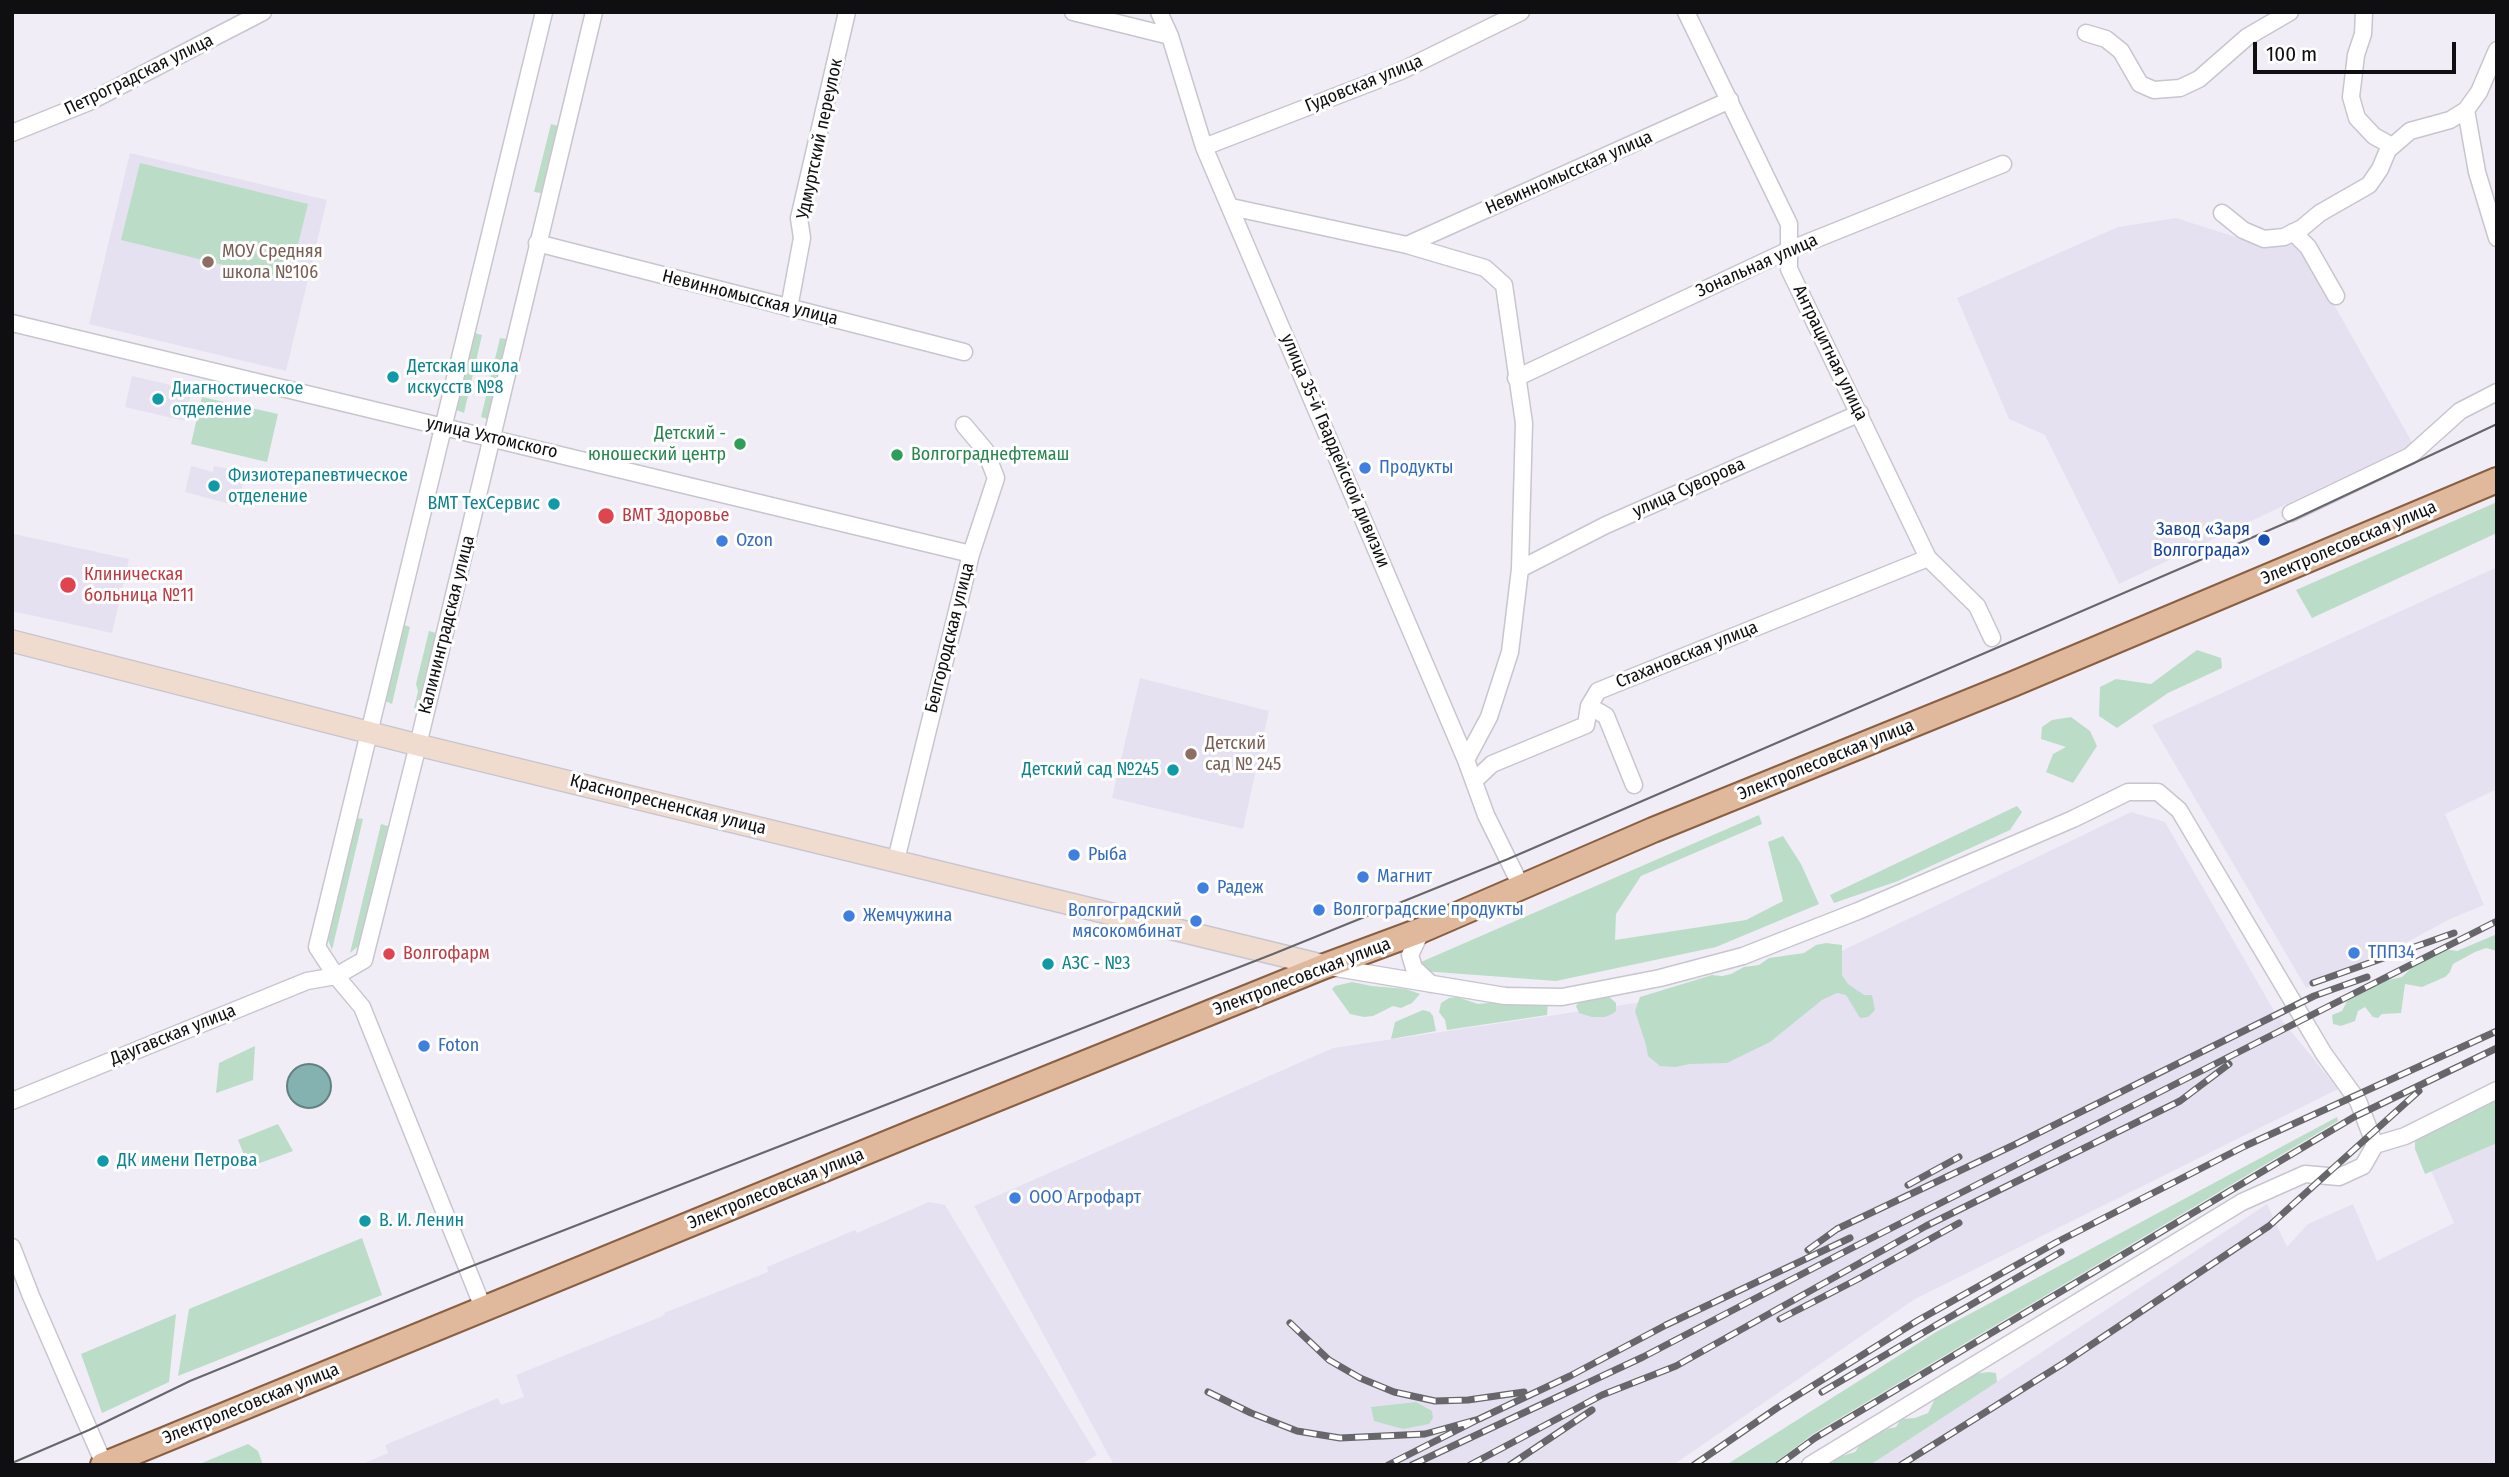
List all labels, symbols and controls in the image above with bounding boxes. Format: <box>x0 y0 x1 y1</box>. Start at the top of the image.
scale bar <box>2257 28 2460 72</box>
street label: Петроградская улица <box>61 30 217 120</box>
text: 100 m <box>2266 41 2317 67</box>
street label: Гудовская улица <box>1302 51 1426 117</box>
street label: Удмуртский переулок <box>792 57 848 221</box>
street label: Невинномысская улица <box>1482 126 1656 220</box>
street label: Зональная улица <box>1693 230 1821 302</box>
place label: МОУ Средняя школа №106 <box>222 241 323 284</box>
marker: МОУ Средняя школа №106 <box>200 254 216 270</box>
street label: Невинномысская улица <box>660 266 840 330</box>
street label: Антрацитная улица <box>1788 282 1872 424</box>
street label: улица 35-й Гвардейской дивизии <box>1276 331 1394 571</box>
place label: Детская школа искусств №8 <box>407 356 519 398</box>
marker: Детская школа искусств №8 <box>385 369 401 385</box>
place label: Диагностическое отделение <box>172 378 303 420</box>
marker: Диагностическое отделение <box>150 391 166 407</box>
street label: улица Ухтомского <box>424 412 560 464</box>
place label: Детский - юношеский центр <box>588 423 726 466</box>
marker: Детский - юношеский центр <box>732 436 748 452</box>
place label: Волгограднефтемаш <box>911 444 1069 466</box>
marker: Волгограднефтемаш <box>889 447 905 463</box>
street label: улица Суворова <box>1629 454 1749 522</box>
place label: Продукты <box>1379 457 1454 479</box>
marker: Продукты <box>1357 460 1373 476</box>
place label: Физиотерапевтическое отделение <box>228 465 408 508</box>
marker: Физиотерапевтическое отделение <box>206 478 222 494</box>
place label: ВМТ ТехСервис <box>427 493 540 515</box>
marker: ВМТ ТехСервис <box>546 496 562 512</box>
street label: Электролесовская улица <box>2258 496 2440 590</box>
place label: ВМТ Здоровье <box>622 505 729 527</box>
marker: ВМТ Здоровье <box>596 506 616 526</box>
place label: Завод «Заря Волгограда» <box>2153 519 2250 562</box>
place label: Ozon <box>736 530 773 552</box>
marker: Завод «Заря Волгограда» <box>2256 532 2272 548</box>
street label: Калининградская улица <box>414 533 480 717</box>
marker: Ozon <box>714 533 730 549</box>
street label: Белгородская улица <box>921 561 979 715</box>
place label: Клиническая больница №11 <box>84 564 194 606</box>
marker: Клиническая больница №11 <box>58 575 78 595</box>
street label: Стахановская улица <box>1613 617 1761 693</box>
street label: Электролесовская улица <box>1735 715 1917 805</box>
place label: Детский сад № 245 <box>1205 733 1281 776</box>
marker: Детский сад № 245 <box>1183 746 1199 762</box>
place label: Детский сад №245 <box>1022 759 1159 781</box>
marker: Детский сад №245 <box>1165 762 1181 778</box>
street label: Краснопресненская улица <box>568 770 768 840</box>
place label: Рыба <box>1088 844 1127 866</box>
marker: Рыба <box>1066 847 1082 863</box>
place label: Магнит <box>1377 866 1432 888</box>
marker: Магнит <box>1355 869 1371 885</box>
place label: Радеж <box>1217 877 1264 899</box>
marker: Радеж <box>1195 880 1211 896</box>
place label: Волгоградские продукты <box>1333 899 1524 921</box>
place label: Волгоградский мясокомбинат <box>1068 900 1182 942</box>
marker: Волгоградские продукты <box>1311 902 1327 918</box>
place label: Жемчужина <box>863 905 952 927</box>
marker: Жемчужина <box>841 908 857 924</box>
marker: Волгоградский мясокомбинат <box>1188 913 1204 929</box>
street label: Электролесовская улица <box>1210 933 1394 1021</box>
place label: ТПП34 <box>2368 942 2415 964</box>
place label: Волгофарм <box>403 943 490 965</box>
marker: ТПП34 <box>2346 945 2362 961</box>
marker: Волгофарм <box>381 946 397 962</box>
place label: АЗС - №3 <box>1062 953 1130 975</box>
marker: АЗС - №3 <box>1040 956 1056 972</box>
street label: Даугавская улица <box>107 1000 239 1070</box>
place label: Foton <box>438 1035 479 1057</box>
marker: Foton <box>416 1038 432 1054</box>
street label: Электролесовская улица <box>685 1144 867 1234</box>
place label: ДК имени Петрова <box>117 1150 257 1172</box>
marker: ДК имени Петрова <box>95 1153 111 1169</box>
place label: ООО Агрофарт <box>1029 1187 1141 1209</box>
marker: ООО Агрофарт <box>1007 1190 1023 1206</box>
place label: В. И. Ленин <box>379 1210 464 1232</box>
marker: В. И. Ленин <box>357 1213 373 1229</box>
street label: Электролесовская улица <box>160 1359 342 1449</box>

